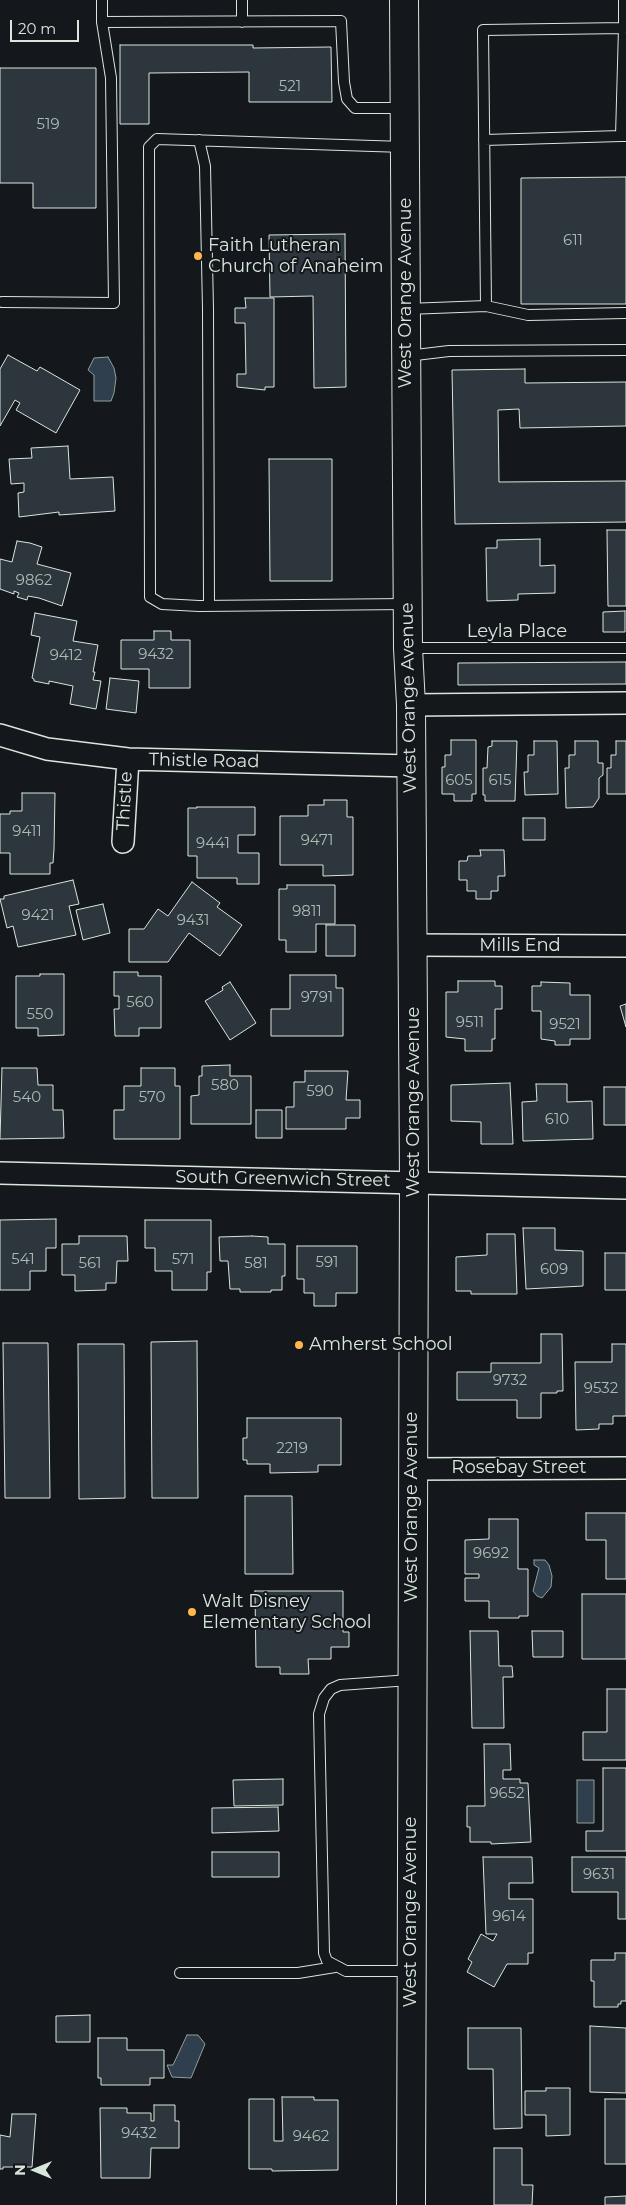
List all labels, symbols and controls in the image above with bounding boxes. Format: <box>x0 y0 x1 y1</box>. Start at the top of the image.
scale bar <box>12 10 81 42</box>
text: 20 m <box>18 19 56 38</box>
house number: 521 <box>279 78 301 96</box>
house number: 519 <box>36 116 60 134</box>
street label: West Orange Avenue <box>395 198 417 388</box>
house number: 611 <box>563 232 583 250</box>
place label: Faith Lutheran Church of Anaheim <box>208 235 384 278</box>
marker: Faith Lutheran Church of Anaheim <box>192 250 204 262</box>
house number: 9862 <box>16 572 52 590</box>
street label: West Orange Avenue <box>397 602 421 794</box>
street label: Leyla Place <box>467 621 567 643</box>
house number: 9432 <box>138 646 174 664</box>
house number: 9412 <box>50 647 82 665</box>
street label: Thistle Road <box>148 749 260 773</box>
street label: Thistle <box>113 771 137 831</box>
house number: 605 <box>445 772 473 790</box>
house number: 615 <box>488 772 512 790</box>
house number: 9411 <box>12 823 42 841</box>
house number: 9471 <box>301 832 333 850</box>
house number: 9441 <box>196 835 230 853</box>
house number: 9811 <box>292 903 322 921</box>
house number: 9421 <box>22 907 54 925</box>
house number: 9431 <box>177 912 209 930</box>
street label: Mills End <box>479 935 561 957</box>
house number: 9791 <box>301 989 333 1007</box>
house number: 560 <box>126 994 154 1012</box>
house number: 550 <box>27 1006 53 1024</box>
street label: West Orange Avenue <box>403 1007 425 1197</box>
house number: 9511 <box>456 1014 484 1032</box>
house number: 9521 <box>549 1016 581 1034</box>
house number: 580 <box>211 1077 239 1095</box>
house number: 590 <box>306 1083 334 1101</box>
house number: 540 <box>13 1089 41 1107</box>
house number: 570 <box>139 1089 165 1107</box>
house number: 610 <box>545 1111 569 1129</box>
street label: South Greenwich Street <box>175 1166 391 1192</box>
house number: 541 <box>11 1251 35 1269</box>
house number: 571 <box>172 1251 194 1269</box>
house number: 591 <box>315 1254 339 1272</box>
house number: 561 <box>78 1255 102 1273</box>
house number: 581 <box>244 1255 268 1273</box>
house number: 609 <box>540 1261 568 1279</box>
place label: Amherst School <box>309 1334 453 1356</box>
marker: Amherst School <box>293 1339 305 1351</box>
house number: 9732 <box>493 1372 527 1390</box>
house number: 9532 <box>584 1380 618 1398</box>
street label: West Orange Avenue <box>401 1412 423 1602</box>
house number: 2219 <box>276 1440 308 1458</box>
street label: Rosebay Street <box>451 1457 587 1479</box>
house number: 9692 <box>473 1545 509 1563</box>
place label: Walt Disney Elementary School <box>202 1591 372 1634</box>
marker: Walt Disney Elementary School <box>186 1606 198 1618</box>
house number: 9652 <box>489 1785 525 1803</box>
street label: West Orange Avenue <box>400 1817 422 2007</box>
house number: 9631 <box>583 1866 615 1884</box>
house number: 9614 <box>492 1908 526 1926</box>
house number: 9432 <box>121 2125 157 2143</box>
house number: 9462 <box>293 2128 329 2146</box>
north arrow <box>10 2145 60 2195</box>
text: N <box>11 2164 29 2176</box>

